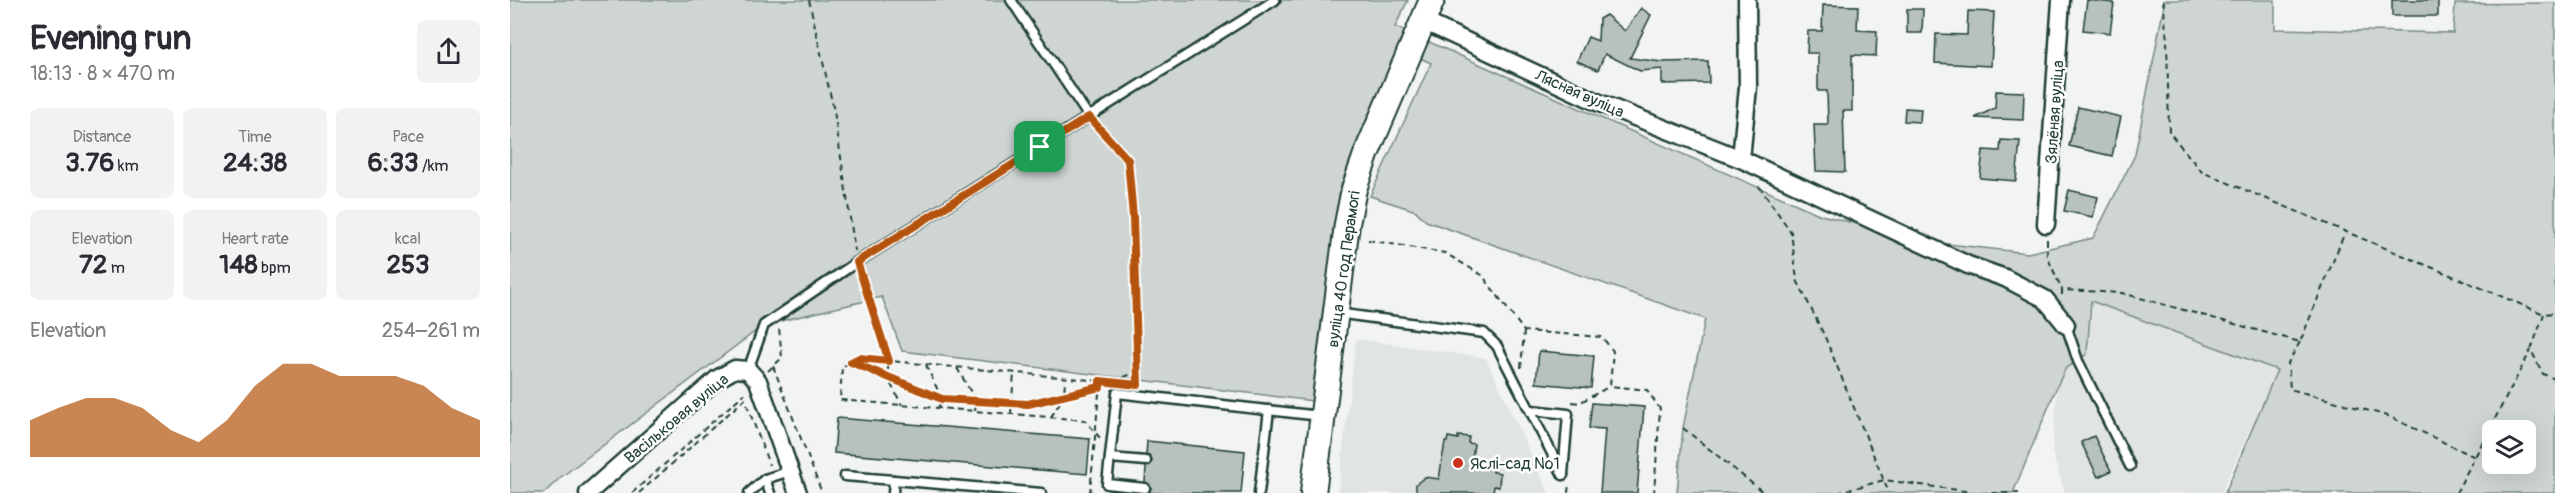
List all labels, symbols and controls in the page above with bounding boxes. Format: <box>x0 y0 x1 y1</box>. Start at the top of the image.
text: Evening run <box>30 18 191 59</box>
button: share <box>417 20 480 83</box>
street label: Зялёная вуліца <box>2041 59 2069 165</box>
text: 18:13 · 8 × 470 m <box>30 61 175 86</box>
street label: Лясная вуліца <box>1531 65 1627 122</box>
pin <box>1014 121 1065 172</box>
text: Distance <box>73 127 131 147</box>
text: Time <box>238 127 272 147</box>
text: Pace <box>392 127 424 147</box>
icon: arrive <box>1023 130 1056 163</box>
text: 3.76 <box>65 147 114 179</box>
text: 24:38 <box>223 147 287 179</box>
text: 6:33 <box>367 147 418 179</box>
text: km <box>114 156 139 176</box>
text: /km <box>418 156 449 176</box>
street label: вуліца 40 год Перамогі <box>1323 190 1365 349</box>
text: Elevation <box>72 229 132 249</box>
text: Heart rate <box>221 229 289 249</box>
text: kcal <box>395 229 421 249</box>
text: 72 <box>79 249 107 281</box>
text: 148 <box>219 249 258 281</box>
text: 253 <box>386 249 430 281</box>
text: m <box>107 258 125 278</box>
text: bpm <box>258 258 291 278</box>
text: Elevation <box>30 318 106 343</box>
text: 254–261 m <box>382 318 480 343</box>
street label: Васільковая вуліца <box>620 369 733 468</box>
map controls <box>2482 420 2536 474</box>
button: layers <box>2482 420 2536 474</box>
place label: Яслі-сад №1 <box>1470 454 1560 474</box>
marker: Яслі-сад №1 <box>1451 456 1465 470</box>

